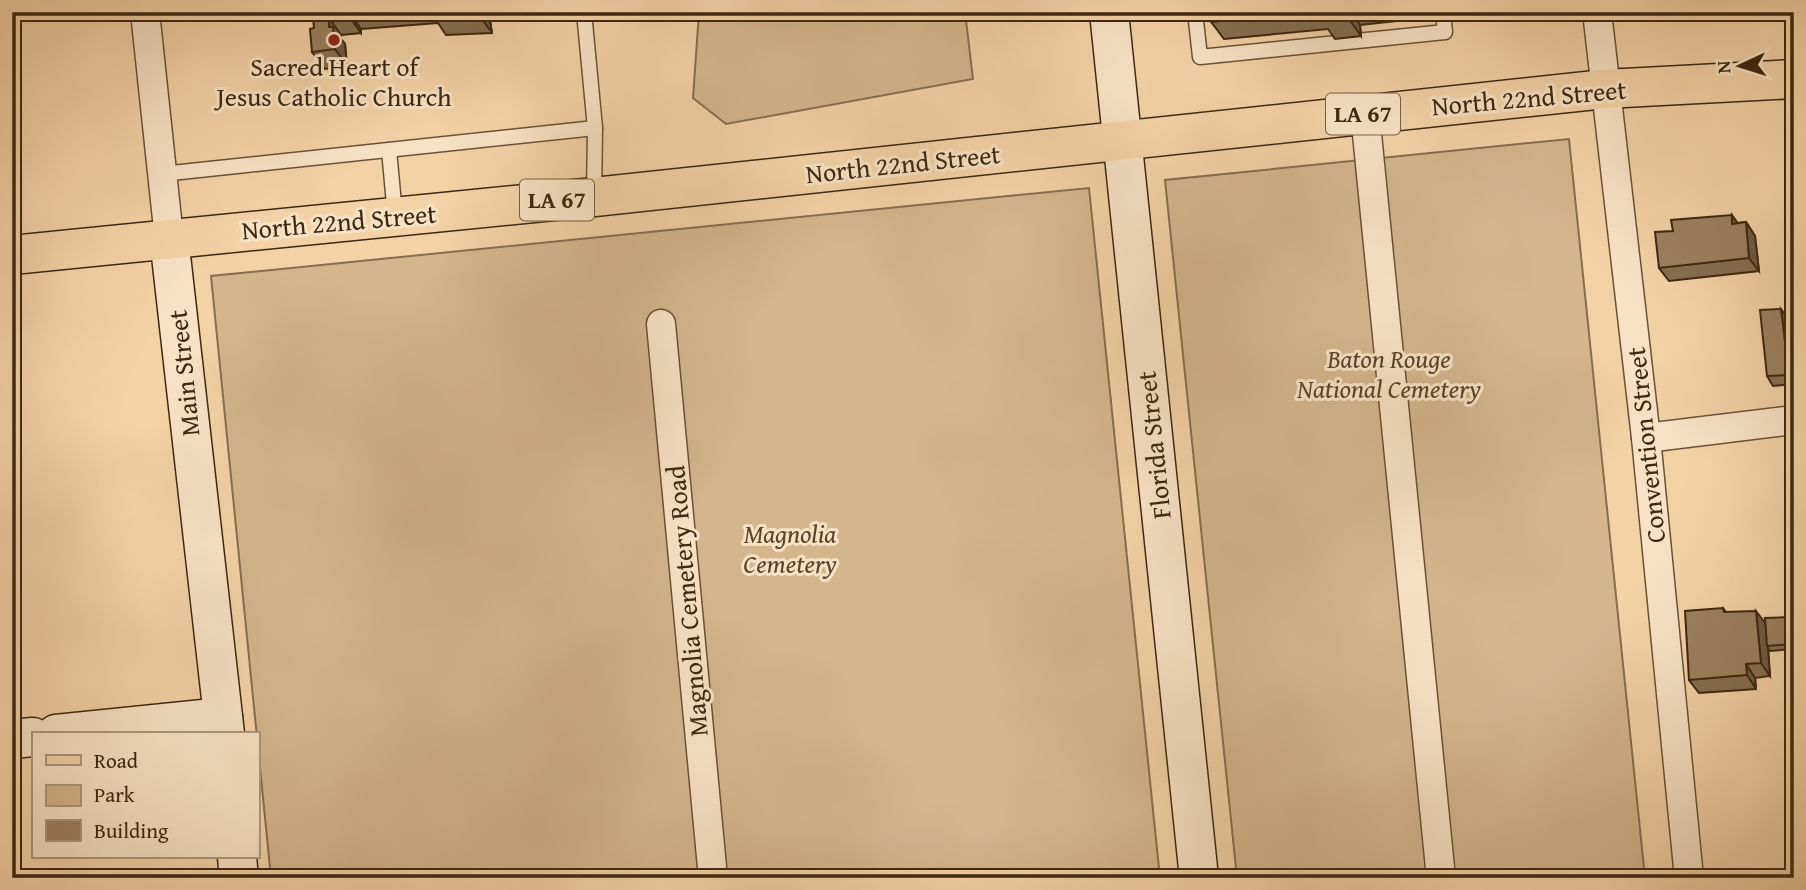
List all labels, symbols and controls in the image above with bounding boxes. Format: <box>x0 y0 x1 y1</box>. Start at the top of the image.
marker: Sacred Heart of Jesus Catholic Church <box>326 32 342 48</box>
north arrow <box>1704 32 1774 102</box>
place label: Sacred Heart of Jesus Catholic Church <box>214 47 452 116</box>
text: N <box>1709 60 1737 74</box>
street label: North 22nd Street <box>1430 70 1628 125</box>
road number: LA 67 <box>1326 93 1400 134</box>
street label: North 22nd Street <box>804 134 1002 193</box>
road number: LA 67 <box>520 180 594 220</box>
street label: North 22nd Street <box>240 194 438 249</box>
street label: Main Street <box>157 308 210 438</box>
park label: Baton Rouge National Cemetery <box>1296 339 1481 408</box>
street label: Convention Street <box>1616 345 1675 545</box>
street label: Florida Street <box>1126 369 1181 521</box>
street label: Magnolia Cemetery Road <box>655 464 718 738</box>
park label: Magnolia Cemetery <box>743 514 837 583</box>
legend <box>32 732 259 858</box>
text: Road <box>94 745 139 776</box>
text: Park <box>94 779 135 810</box>
text: Building <box>94 815 169 846</box>

